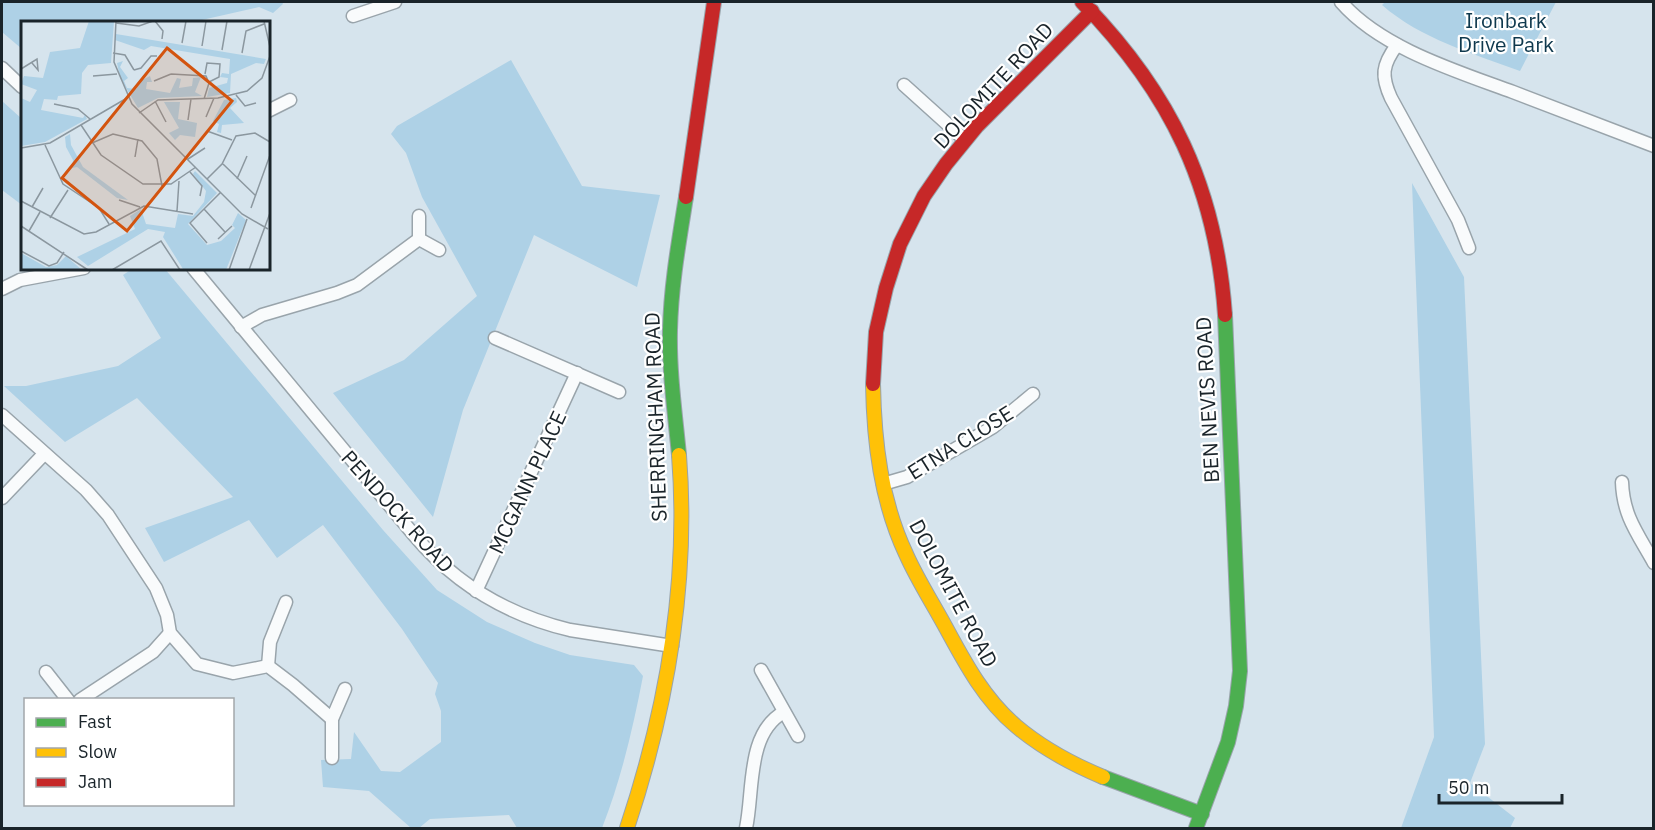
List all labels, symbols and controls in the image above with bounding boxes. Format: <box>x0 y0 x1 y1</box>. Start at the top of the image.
park label: Ironbark Drive Park <box>1458 6 1554 58</box>
street label: DOLOMITE ROAD <box>927 16 1059 154</box>
inset map <box>21 21 270 270</box>
street label: SHERRINGHAM ROAD <box>637 312 673 522</box>
street label: BEN NEVIS ROAD <box>1189 316 1225 484</box>
street label: ETNA CLOSE <box>902 398 1018 486</box>
street label: MCGANN PLACE <box>482 406 572 558</box>
street label: PENDOCK ROAD <box>336 444 460 578</box>
street label: DOLOMITE ROAD <box>903 514 1005 672</box>
legend <box>24 698 234 806</box>
text: Fast <box>78 710 112 733</box>
text: Slow <box>78 740 117 763</box>
scale bar <box>1439 767 1562 805</box>
text: Jam <box>78 770 113 793</box>
text: 50 m <box>1448 776 1490 799</box>

